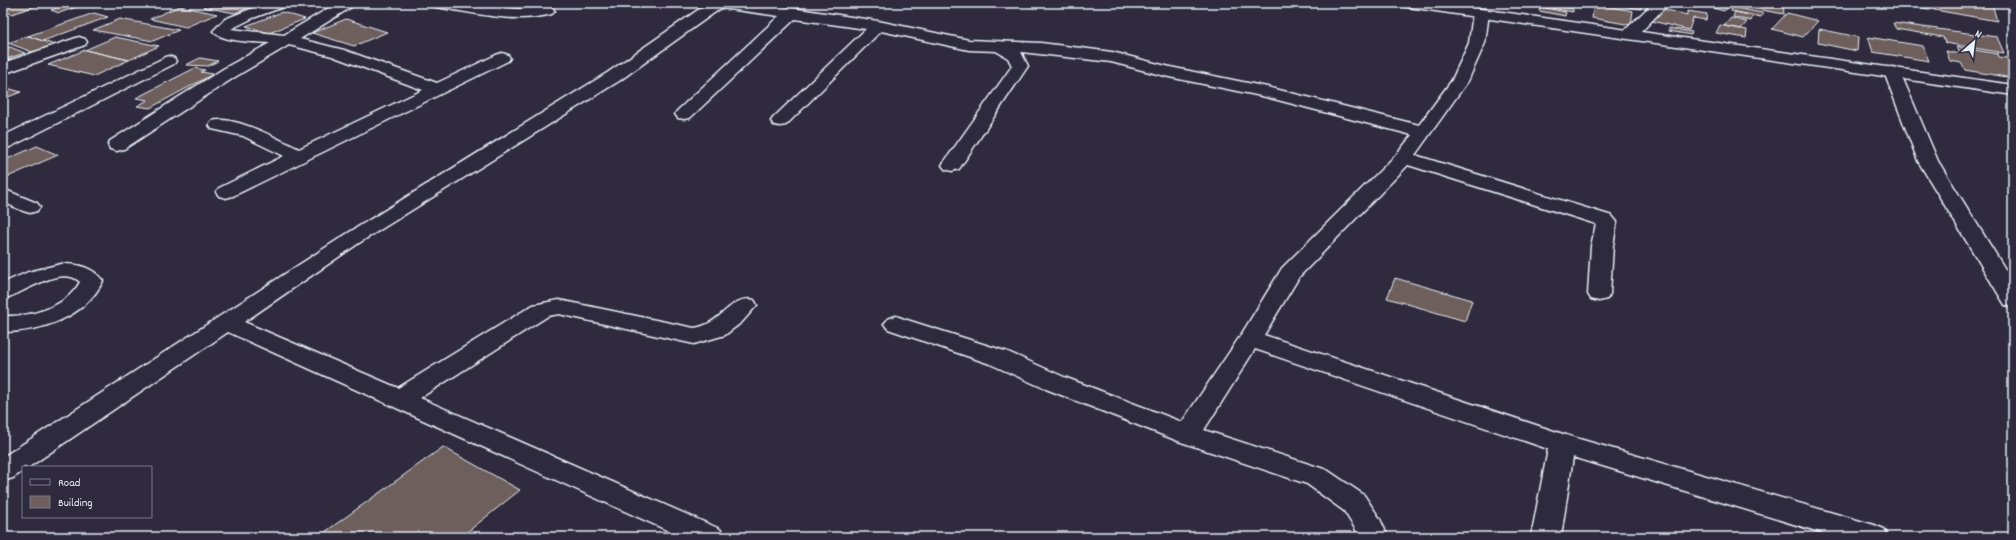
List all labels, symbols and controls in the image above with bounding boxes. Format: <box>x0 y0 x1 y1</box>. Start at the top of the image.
north arrow <box>1954 22 1994 62</box>
text: N <box>1972 27 1984 44</box>
legend <box>22 466 152 518</box>
text: Road <box>58 475 80 492</box>
text: Building <box>58 495 93 512</box>

